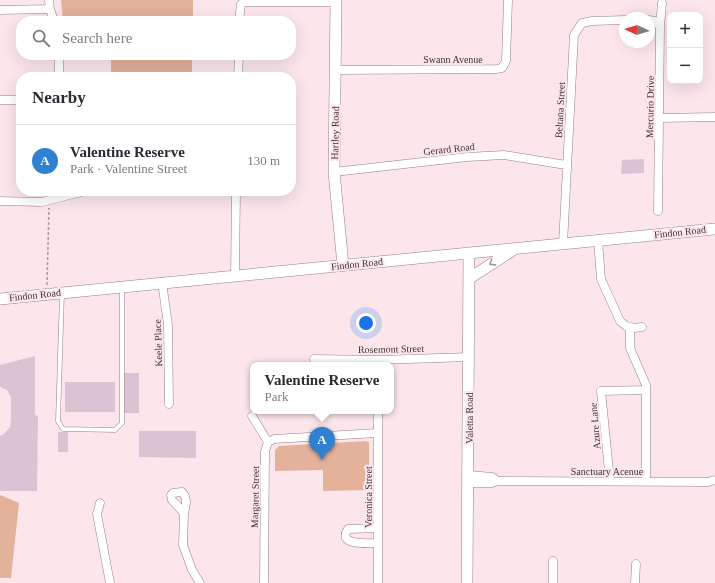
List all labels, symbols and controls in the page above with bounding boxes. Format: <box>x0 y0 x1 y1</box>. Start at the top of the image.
north arrow <box>619 12 655 48</box>
map controls <box>667 12 703 84</box>
button: + <box>667 12 703 48</box>
search box <box>16 16 296 60</box>
icon: search <box>30 27 52 49</box>
text: Search here <box>62 30 132 46</box>
button: − <box>667 48 703 84</box>
street label: Swann Avenue <box>423 54 483 65</box>
street label: Mercurio Drive <box>644 75 656 138</box>
street label: Beltana Street <box>553 81 567 138</box>
text: Nearby <box>32 88 86 107</box>
street label: Hartley Road <box>329 106 341 160</box>
street label: Gerard Road <box>423 141 475 157</box>
text: Valentine Reserve <box>70 144 185 160</box>
text: A <box>40 153 50 168</box>
text: 130 m <box>247 153 280 168</box>
text: Park · Valentine Street <box>70 161 187 176</box>
street label: Findon Road <box>654 224 706 240</box>
street label: Findon Road <box>331 256 383 272</box>
one-way arrow <box>489 258 496 266</box>
street label: Findon Road <box>9 287 61 303</box>
your location <box>356 313 376 333</box>
street label: Keele Place <box>152 319 164 367</box>
street label: Rosemont Street <box>358 343 424 355</box>
popup <box>250 362 394 414</box>
text: Valentine Reserve <box>265 372 379 388</box>
text: Park <box>265 389 288 404</box>
street label: Valetta Road <box>464 392 475 444</box>
street label: Azure Lane <box>587 402 603 450</box>
pin: A <box>309 427 335 460</box>
street label: Margaret Street <box>249 466 261 528</box>
street label: Veronica Street <box>363 466 374 528</box>
street label: Sanctuary Acenue <box>571 466 644 477</box>

